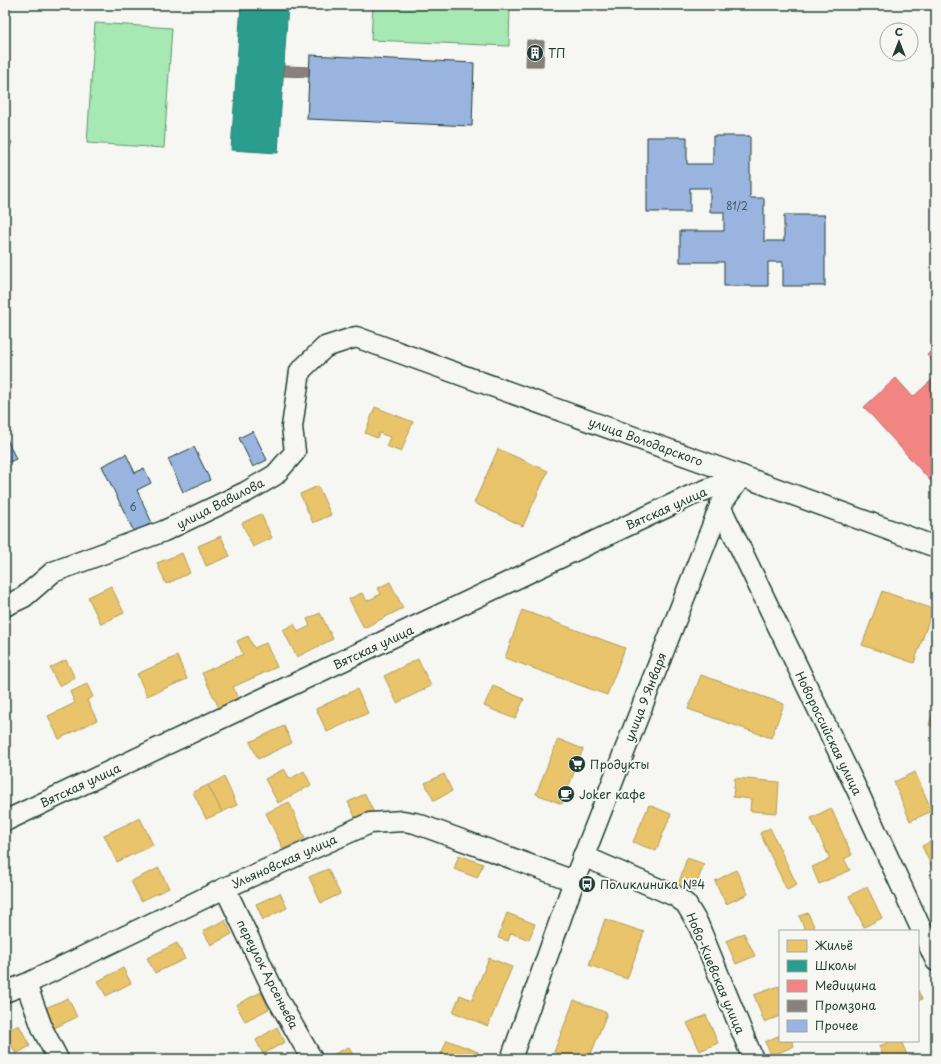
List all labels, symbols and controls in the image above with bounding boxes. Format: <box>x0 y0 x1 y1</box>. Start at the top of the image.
north arrow <box>879 22 919 62</box>
text: С <box>895 23 903 40</box>
building icon: ТП <box>525 43 545 63</box>
place label: ТП <box>548 44 566 62</box>
house number: 81/2 <box>726 198 748 213</box>
street label: улица Володарского <box>586 412 706 470</box>
street label: улица Вавилова <box>173 473 267 533</box>
street label: Вятская улица <box>623 482 710 534</box>
house number: 6 <box>129 499 137 514</box>
street label: Вятская улица <box>330 620 417 674</box>
street label: улица 9 Января <box>620 650 670 744</box>
street label: Новороссийская улица <box>791 668 867 798</box>
supermarket icon: Продукты <box>567 754 587 774</box>
place label: Продукты <box>590 755 649 773</box>
street label: Вятская улица <box>37 758 124 812</box>
cafe icon: Joker кафе <box>556 784 576 804</box>
place label: Joker кафе <box>579 785 645 803</box>
street label: Ульяновская улица <box>228 830 340 892</box>
bus stop icon: Поликлиника №4 <box>577 874 597 894</box>
place label: Поликлиника №4 <box>600 875 705 893</box>
street label: Ново-Киевская улица <box>682 910 750 1037</box>
street label: переулок Арсеньева <box>233 916 304 1032</box>
legend <box>779 930 919 1042</box>
text: Жильё <box>814 936 853 954</box>
text: Школы <box>815 956 857 974</box>
text: Медицина <box>815 976 877 994</box>
text: Промзона <box>815 996 877 1014</box>
text: Прочее <box>815 1016 859 1034</box>

